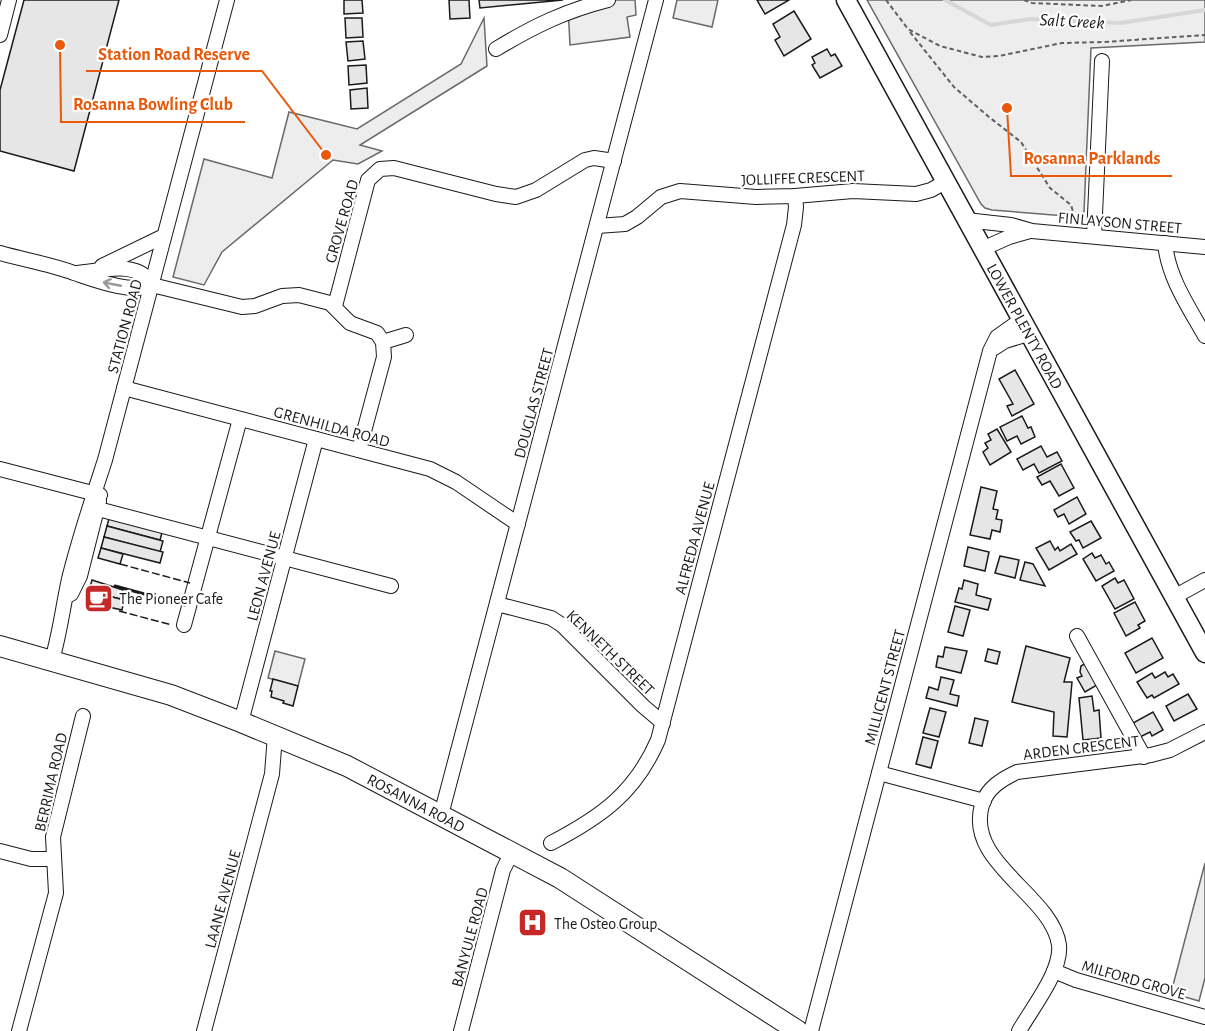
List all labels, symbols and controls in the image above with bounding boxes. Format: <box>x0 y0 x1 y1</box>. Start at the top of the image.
water label: Salt Creek <box>1039 11 1105 33</box>
callout: Station Road Reserve <box>86 35 262 71</box>
text: Station Road Reserve <box>98 46 250 64</box>
callout: Rosanna Bowling Club <box>61 86 245 122</box>
text: Rosanna Bowling Club <box>73 96 233 114</box>
callout: Rosanna Parklands <box>1011 140 1172 176</box>
text: Rosanna Parklands <box>1024 150 1161 168</box>
street label: JOLLIFFE CRESCENT <box>741 168 865 188</box>
street label: GROVE ROAD <box>322 178 361 265</box>
street label: FINLAYSON STREET <box>1057 210 1183 236</box>
street label: LOWER PLENTY ROAD <box>984 261 1065 392</box>
one-way arrow <box>103 278 123 289</box>
street label: STATION ROAD <box>105 278 145 375</box>
street label: DOUGLAS STREET <box>512 346 556 460</box>
street label: GRENHILDA ROAD <box>272 404 391 450</box>
street label: ALFREDA AVENUE <box>672 480 718 596</box>
street label: LEON AVENUE <box>244 529 284 623</box>
cafe icon: The Pioneer Cafe <box>82 582 114 614</box>
place label: The Pioneer Cafe <box>119 591 223 607</box>
street label: KENNETH STREET <box>563 607 657 698</box>
street label: MILLICENT STREET <box>862 628 908 747</box>
street label: BERRIMA ROAD <box>32 731 70 833</box>
street label: ARDEN CRESCENT <box>1022 733 1140 763</box>
street label: ROSANNA ROAD <box>364 771 467 835</box>
street label: LAANE AVENUE <box>202 848 244 950</box>
street label: BANYULE ROAD <box>449 886 491 989</box>
hospital icon: The Osteo Group <box>517 907 549 939</box>
place label: The Osteo Group <box>554 916 657 932</box>
street label: MILFORD GROVE <box>1080 957 1188 1003</box>

